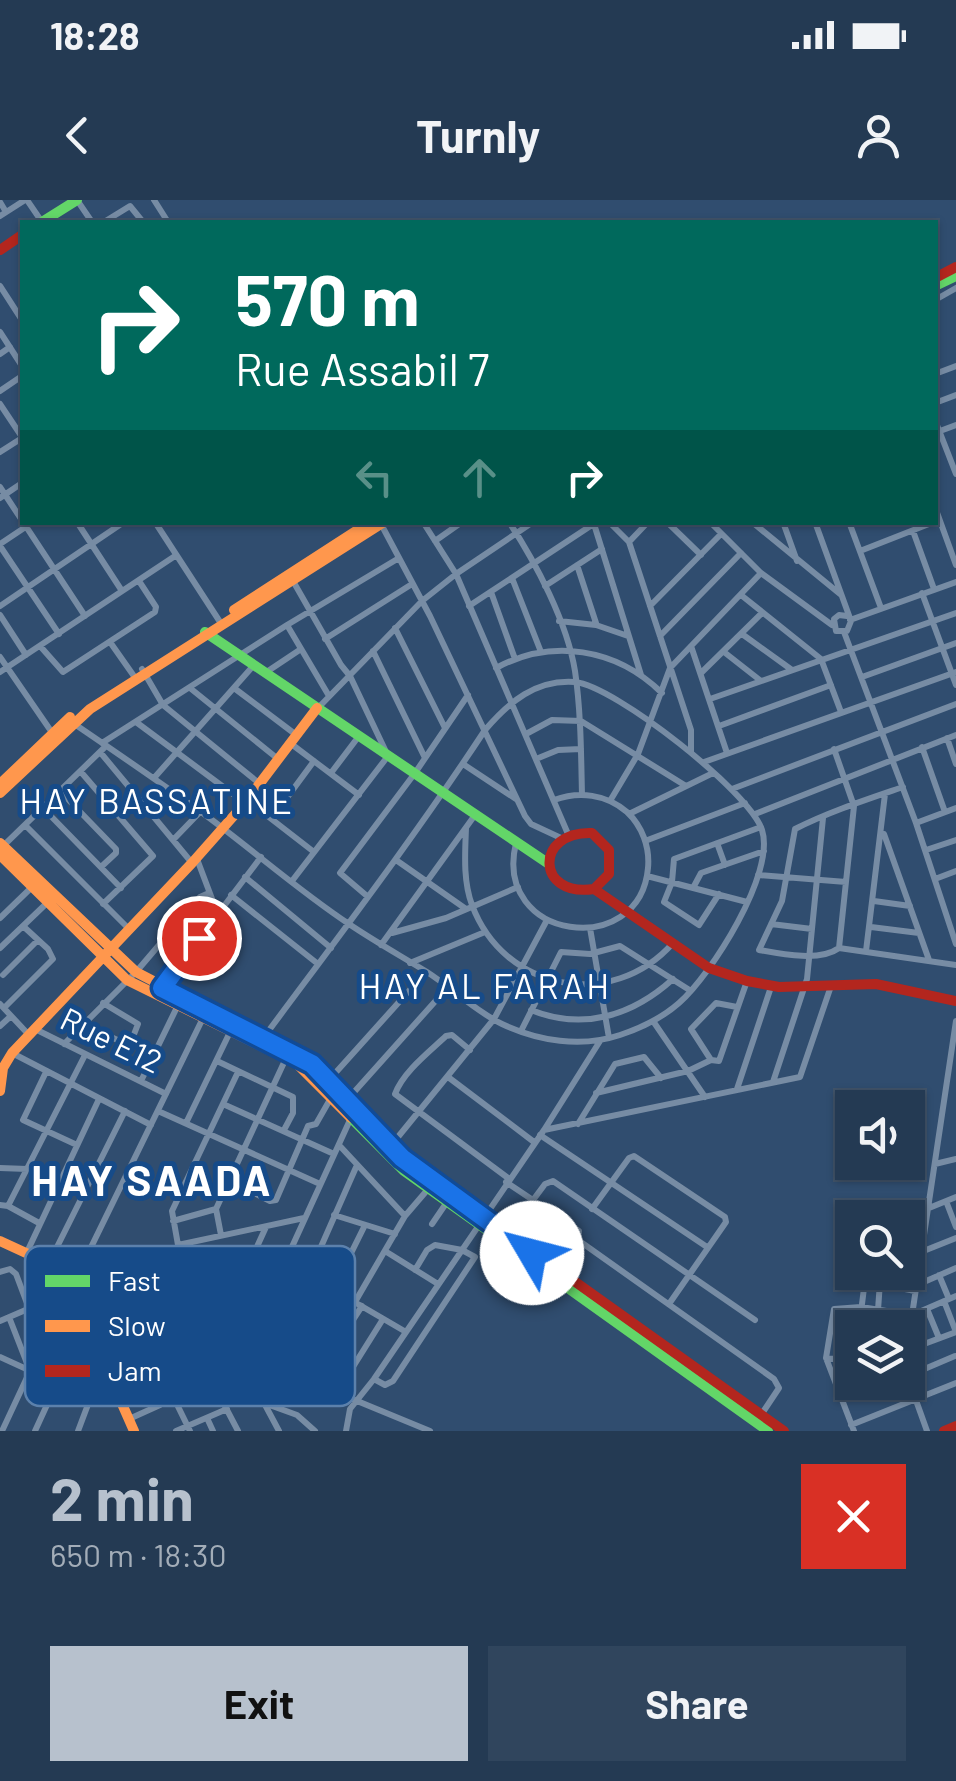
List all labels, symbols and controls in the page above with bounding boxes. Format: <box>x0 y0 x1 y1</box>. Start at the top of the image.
text: 18:28 <box>50 12 140 58</box>
icon: back <box>50 108 105 163</box>
text: Turnly <box>416 108 540 162</box>
icon: person <box>851 108 906 163</box>
text: 570 m <box>235 256 420 340</box>
icon: right <box>70 260 200 390</box>
text: Rue Assabil 7 <box>235 341 489 395</box>
icon: left <box>347 450 402 505</box>
icon: ahead <box>452 450 507 505</box>
icon: right <box>557 450 612 505</box>
district label: HAY BASSATINE <box>19 779 295 821</box>
pin <box>157 896 242 981</box>
icon: arrive <box>172 911 227 966</box>
district label: HAY AL FARAH <box>358 964 612 1006</box>
street label: Rue E12 <box>55 998 169 1080</box>
map controls <box>835 1090 925 1400</box>
button: sound <box>835 1090 925 1180</box>
district label: HAY SAADA <box>31 1154 273 1204</box>
button: search <box>835 1200 925 1290</box>
position arrow <box>480 1201 584 1305</box>
legend <box>25 1246 355 1406</box>
text: Fast <box>108 1263 161 1297</box>
text: Slow <box>108 1308 166 1342</box>
button: layers <box>835 1310 925 1400</box>
text: Jam <box>108 1353 162 1387</box>
text: 2 min <box>50 1461 194 1533</box>
button: close <box>801 1464 906 1569</box>
text: 650 m · 18:30 <box>50 1535 227 1573</box>
button: Exit <box>50 1646 468 1761</box>
button: Share <box>488 1646 906 1761</box>

